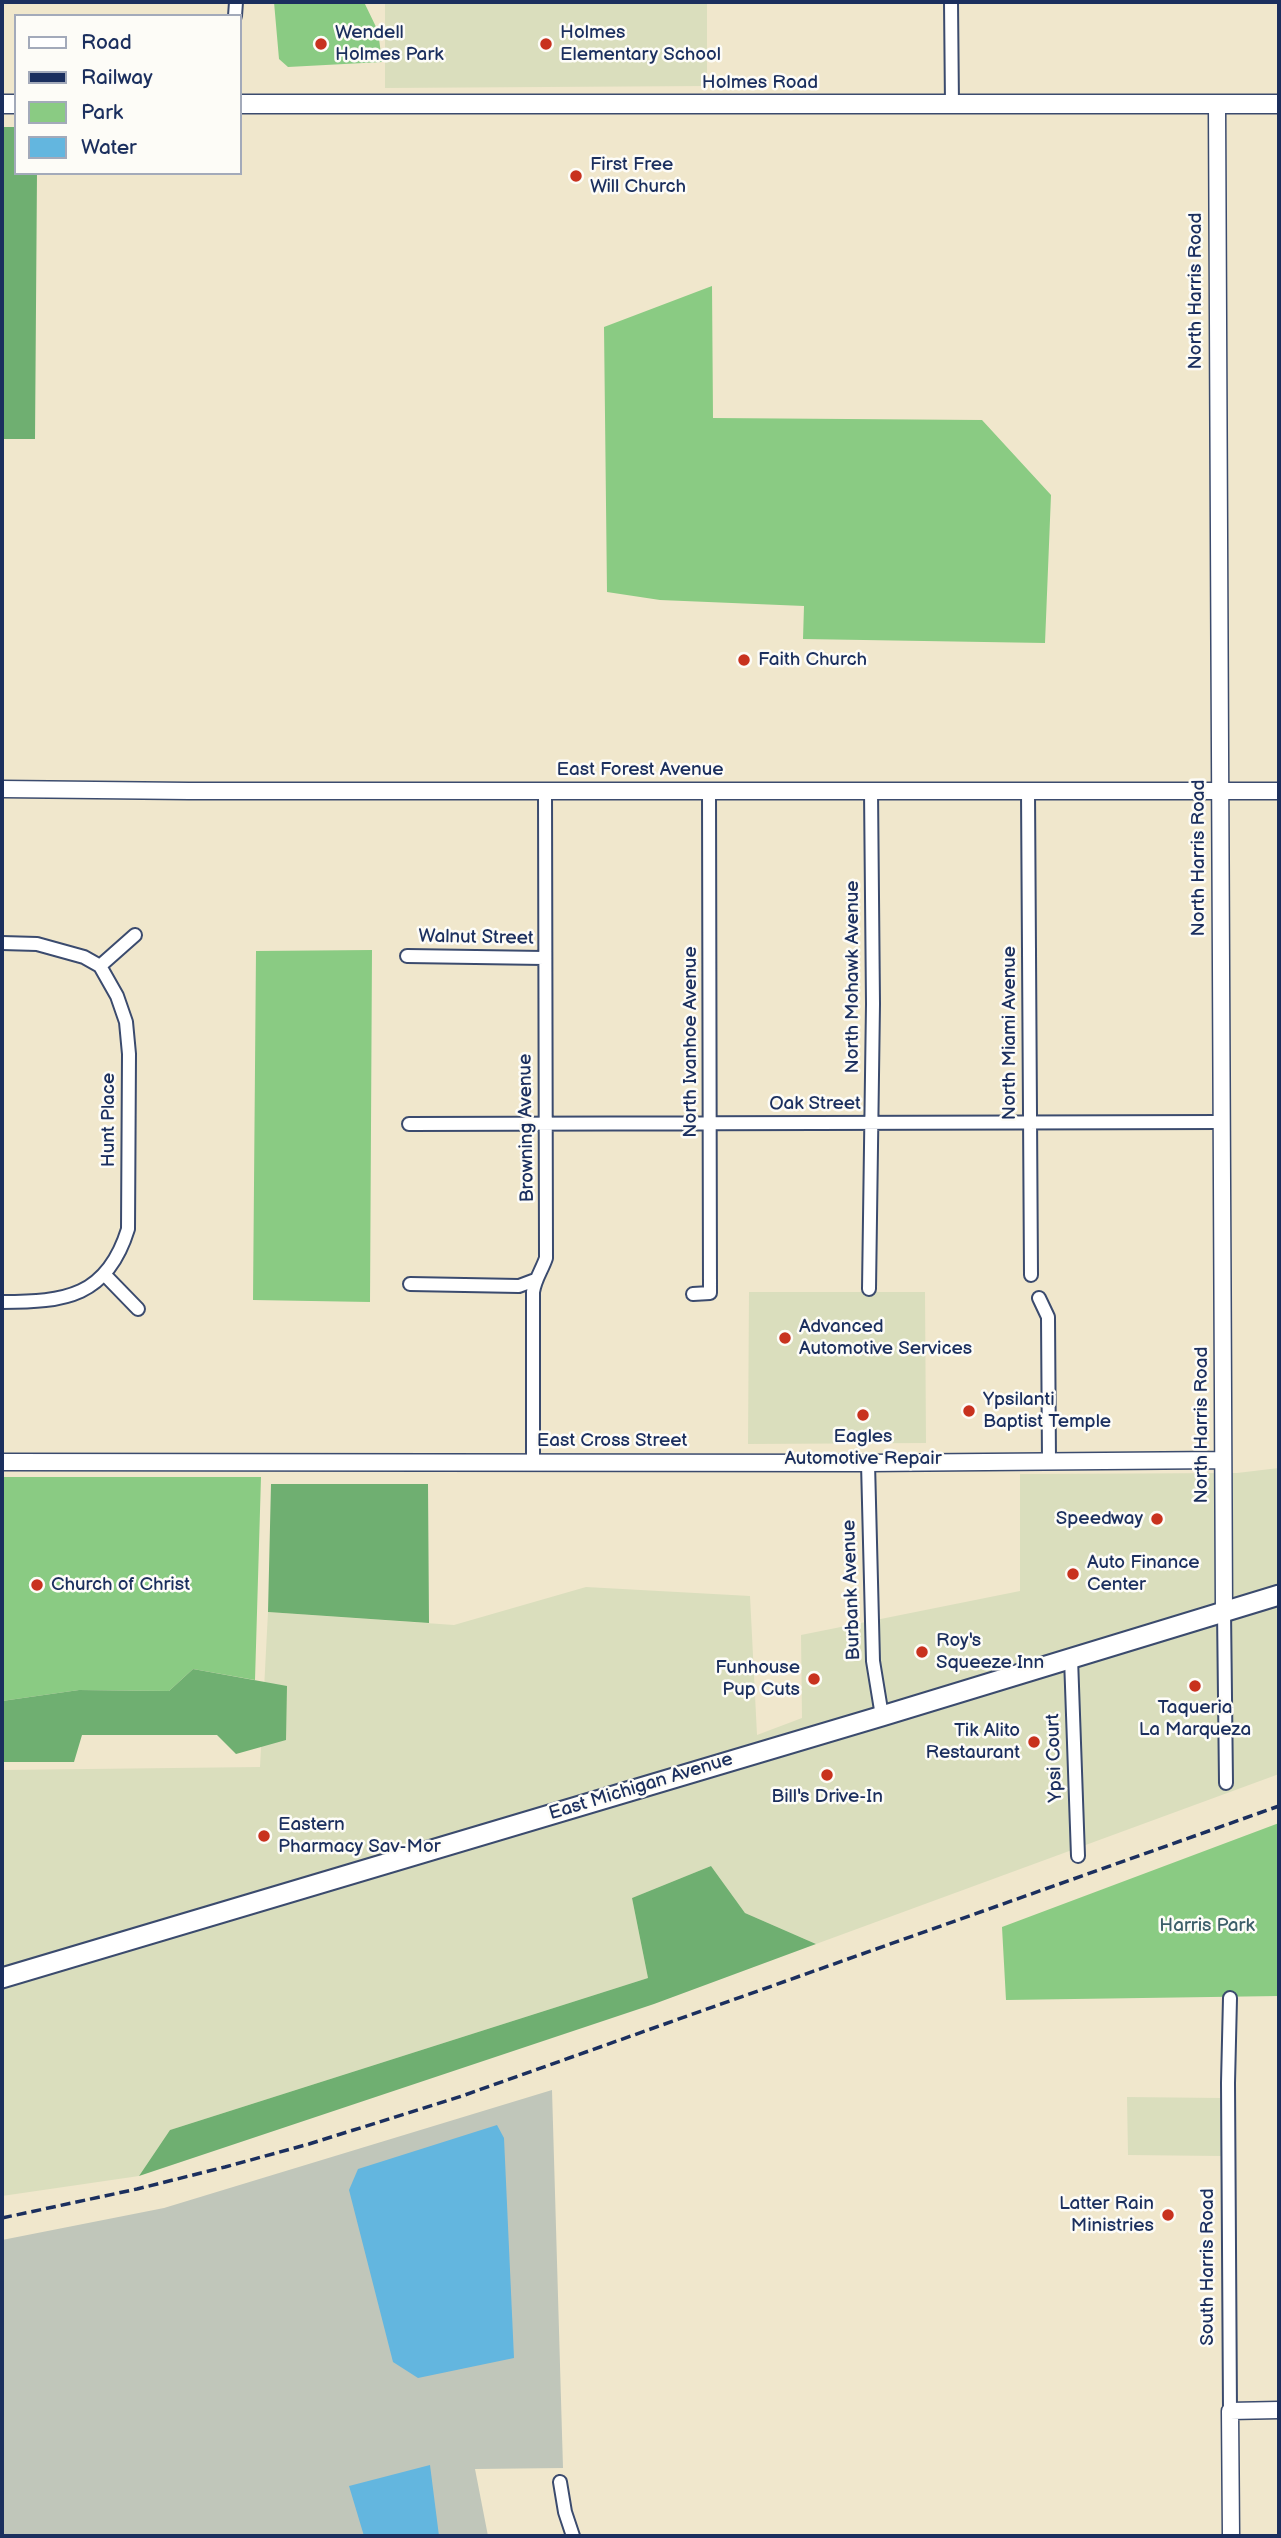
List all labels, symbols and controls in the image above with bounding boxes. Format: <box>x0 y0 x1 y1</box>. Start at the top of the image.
legend <box>14 14 242 175</box>
place label: Wendell Holmes Park <box>335 22 444 66</box>
place label: Holmes Elementary School <box>560 22 721 66</box>
text: Road <box>81 30 132 55</box>
marker: Wendell Holmes Park <box>313 36 329 52</box>
marker: Holmes Elementary School <box>538 36 554 52</box>
text: Railway <box>81 65 153 90</box>
street label: Holmes Road <box>702 72 818 94</box>
text: Park <box>81 100 123 125</box>
text: Water <box>81 135 137 160</box>
place label: First Free Will Church <box>590 154 686 198</box>
marker: First Free Will Church <box>568 168 584 184</box>
street label: North Harris Road <box>1185 213 1207 369</box>
place label: Faith Church <box>758 649 867 671</box>
marker: Faith Church <box>736 652 752 668</box>
street label: East Forest Avenue <box>556 759 724 781</box>
street label: North Harris Road <box>1188 780 1210 936</box>
street label: North Mohawk Avenue <box>842 880 864 1074</box>
street label: Walnut Street <box>418 926 534 950</box>
street label: North Ivanhoe Avenue <box>680 946 702 1138</box>
street label: North Miami Avenue <box>999 946 1021 1120</box>
street label: Browning Avenue <box>514 1053 540 1203</box>
street label: Hunt Place <box>98 1073 120 1167</box>
street label: Oak Street <box>769 1093 861 1115</box>
place label: Advanced Automotive Services <box>799 1316 972 1360</box>
marker: Advanced Automotive Services <box>777 1330 793 1346</box>
street label: North Harris Road <box>1191 1347 1213 1503</box>
place label: Ypsilanti Baptist Temple <box>983 1389 1111 1433</box>
marker: Ypsilanti Baptist Temple <box>961 1403 977 1419</box>
marker: Eagles Automotive Repair <box>855 1407 871 1423</box>
place label: Eagles Automotive Repair <box>784 1426 942 1470</box>
street label: East Cross Street <box>537 1430 687 1452</box>
place label: Speedway <box>1056 1508 1143 1530</box>
marker: Speedway <box>1149 1511 1165 1527</box>
street label: Burbank Avenue <box>838 1519 866 1661</box>
place label: Auto Finance Center <box>1087 1552 1200 1596</box>
marker: Auto Finance Center <box>1065 1566 1081 1582</box>
place label: Church of Christ <box>51 1574 190 1596</box>
marker: Church of Christ <box>29 1577 45 1593</box>
place label: Roy's Squeeze Inn <box>936 1630 1044 1674</box>
marker: Roy's Squeeze Inn <box>914 1644 930 1660</box>
place label: Funhouse Pup Cuts <box>715 1657 800 1701</box>
marker: Funhouse Pup Cuts <box>806 1671 822 1687</box>
marker: Taqueria La Marqueza <box>1187 1678 1203 1694</box>
place label: Taqueria La Marqueza <box>1139 1697 1251 1741</box>
street label: Ypsi Court <box>1042 1713 1068 1803</box>
place label: Tik Alito Restaurant <box>925 1720 1020 1764</box>
marker: Tik Alito Restaurant <box>1026 1734 1042 1750</box>
street label: East Michigan Avenue <box>546 1748 736 1826</box>
marker: Bill's Drive-In <box>819 1767 835 1783</box>
place label: Bill's Drive-In <box>771 1786 883 1808</box>
place label: Eastern Pharmacy Sav-Mor <box>278 1814 441 1858</box>
marker: Eastern Pharmacy Sav-Mor <box>256 1828 272 1844</box>
park label: Harris Park <box>1159 1915 1255 1937</box>
street label: South Harris Road <box>1197 2188 1219 2346</box>
place label: Latter Rain Ministries <box>1059 2193 1154 2237</box>
marker: Latter Rain Ministries <box>1160 2207 1176 2223</box>

